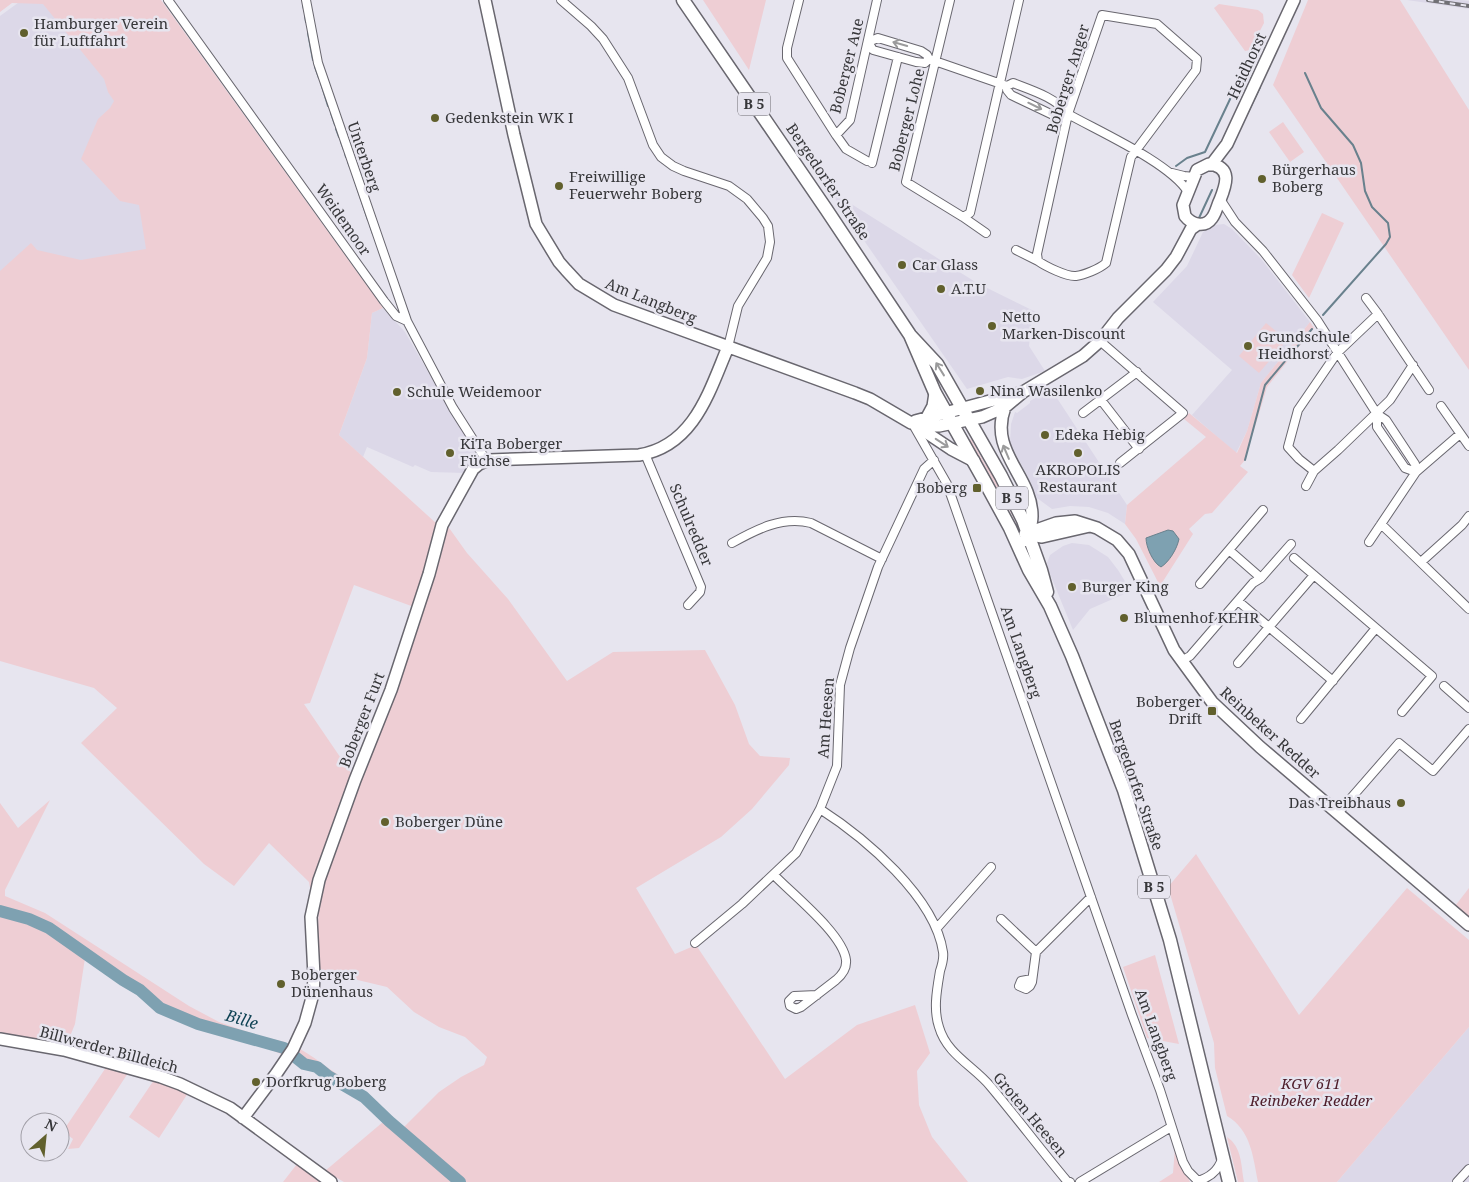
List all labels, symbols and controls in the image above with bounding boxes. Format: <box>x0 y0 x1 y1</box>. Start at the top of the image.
place label: Hamburger Verein für Luftfahrt <box>34 13 169 50</box>
street label: Boberger Aue <box>825 16 868 116</box>
street label: Boberger Anger <box>1041 22 1093 136</box>
marker: Hamburger Verein für Luftfahrt <box>18 27 30 39</box>
street label: Heidhorst <box>1222 29 1270 102</box>
one-way arrow <box>892 39 908 49</box>
street label: Boberger Lohe <box>884 66 928 173</box>
road number: B 5 <box>738 92 770 116</box>
one-way arrow <box>1027 102 1042 111</box>
place label: Gedenkstein WK I <box>445 107 573 127</box>
marker: Gedenkstein WK I <box>429 112 441 124</box>
street label: Unterberg <box>344 119 386 195</box>
street label: Bergedorfer Straße <box>782 119 875 244</box>
place label: Bürgerhaus Boberg <box>1272 159 1356 196</box>
place label: Freiwillige Feuerwehr Boberg <box>569 166 702 203</box>
marker: Bürgerhaus Boberg <box>1256 173 1268 185</box>
street label: Weidemoor <box>312 180 376 259</box>
marker: Freiwillige Feuerwehr Boberg <box>553 180 565 192</box>
place label: Car Glass <box>912 254 978 274</box>
marker: Car Glass <box>896 259 908 271</box>
street label: Am Langberg <box>603 273 700 327</box>
place label: A.T.U <box>951 278 986 298</box>
marker: A.T.U <box>935 283 947 295</box>
place label: Netto Marken-Discount <box>1002 306 1125 343</box>
marker: Netto Marken-Discount <box>986 320 998 332</box>
place label: Grundschule Heidhorst <box>1258 326 1350 363</box>
marker: Grundschule Heidhorst <box>1242 340 1254 352</box>
one-way arrow <box>934 363 944 377</box>
place label: Nina Wasilenko <box>990 380 1102 400</box>
place label: Schule Weidemoor <box>407 381 542 401</box>
marker: Nina Wasilenko <box>974 385 986 397</box>
marker: Schule Weidemoor <box>391 386 403 398</box>
place label: Edeka Hebig <box>1055 424 1145 444</box>
marker: Edeka Hebig <box>1039 429 1051 441</box>
place label: KiTa Boberger Füchse <box>460 433 562 470</box>
one-way arrow <box>934 438 948 448</box>
one-way arrow <box>1001 445 1011 460</box>
marker: KiTa Boberger Füchse <box>444 447 456 459</box>
marker: AKROPOLIS Restaurant <box>1072 447 1084 459</box>
place label: AKROPOLIS Restaurant <box>1036 459 1120 496</box>
place label: Boberg <box>916 477 967 497</box>
street label: Schulredder <box>666 480 718 569</box>
marker: Boberg <box>971 482 983 494</box>
road number: B 5 <box>996 486 1028 509</box>
place label: Burger King <box>1082 576 1169 596</box>
marker: Burger King <box>1066 581 1078 593</box>
street label: Am Langberg <box>997 603 1047 701</box>
place label: Blumenhof KEHR <box>1134 607 1259 627</box>
marker: Blumenhof KEHR <box>1118 612 1130 624</box>
street label: Boberger Furt <box>334 669 388 770</box>
street label: Am Heesen <box>812 676 838 759</box>
street label: Reinbeker Redder <box>1216 682 1325 783</box>
place label: Boberger Drift <box>1136 691 1202 728</box>
marker: Boberger Drift <box>1206 705 1218 717</box>
street label: Bergedorfer Straße <box>1105 717 1169 853</box>
place label: Das Treibhaus <box>1288 792 1391 812</box>
marker: Das Treibhaus <box>1395 797 1407 809</box>
place label: Boberger Düne <box>395 811 503 831</box>
marker: Boberger Düne <box>379 816 391 828</box>
road number: B 5 <box>1138 876 1170 899</box>
place label: Boberger Dünenhaus <box>291 964 373 1001</box>
marker: Boberger Dünenhaus <box>275 978 287 990</box>
street label: Am Langberg <box>1131 986 1183 1083</box>
water label: Bille <box>222 1004 261 1034</box>
street label: Billwerder Billdeich <box>38 1021 181 1077</box>
street label: Groten Heesen <box>989 1067 1073 1162</box>
place label: Dorfkrug Boberg <box>266 1071 386 1091</box>
park label: KGV 611 Reinbeker Redder <box>1249 1073 1373 1110</box>
marker: Dorfkrug Boberg <box>250 1076 262 1088</box>
north arrow <box>20 1112 70 1162</box>
text: N <box>42 1114 60 1136</box>

